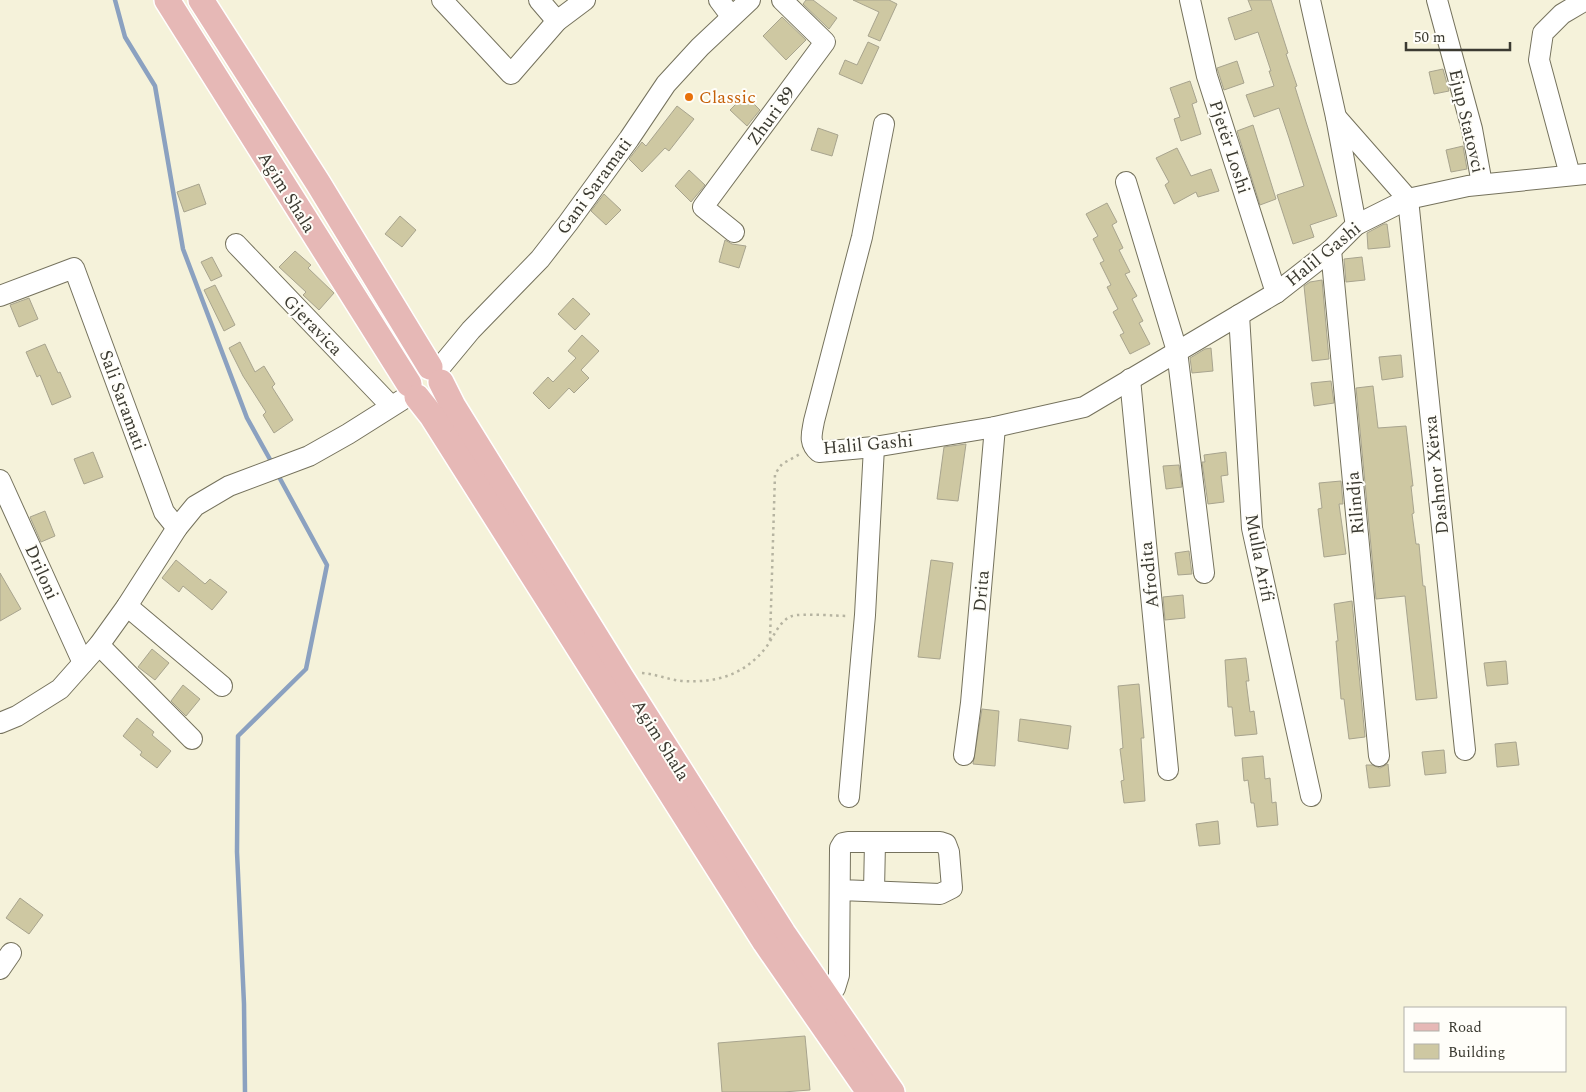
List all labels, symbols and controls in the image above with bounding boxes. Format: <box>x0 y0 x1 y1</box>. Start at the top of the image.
scale bar <box>1406 20 1510 52</box>
text: 50 m <box>1414 26 1446 49</box>
street label: Ejup Statovci <box>1441 66 1492 176</box>
street label: Zhuri 89 <box>741 81 802 152</box>
place label: Classic <box>699 84 756 111</box>
marker: Classic <box>683 91 695 103</box>
street label: Pjetër Loshi <box>1202 97 1257 198</box>
street label: Gani Saramati <box>550 132 639 240</box>
street label: Agim Shala <box>251 146 322 238</box>
street label: Halil Gashi <box>1280 215 1367 293</box>
street label: Gjeravica <box>277 289 349 362</box>
street label: Sali Saramati <box>92 346 153 454</box>
street label: Dashnor Xërxa <box>1417 414 1456 536</box>
street label: Halil Gashi <box>822 427 914 462</box>
street label: Rilindja <box>1339 470 1372 536</box>
street label: Mulla Arifi <box>1238 512 1281 605</box>
street label: Driloni <box>17 540 66 604</box>
street label: Afrodita <box>1133 540 1166 610</box>
street label: Drita <box>966 569 997 613</box>
street label: Agim Shala <box>625 694 696 786</box>
legend <box>1404 1007 1566 1072</box>
text: Road <box>1448 1016 1482 1039</box>
text: Building <box>1448 1041 1505 1064</box>

